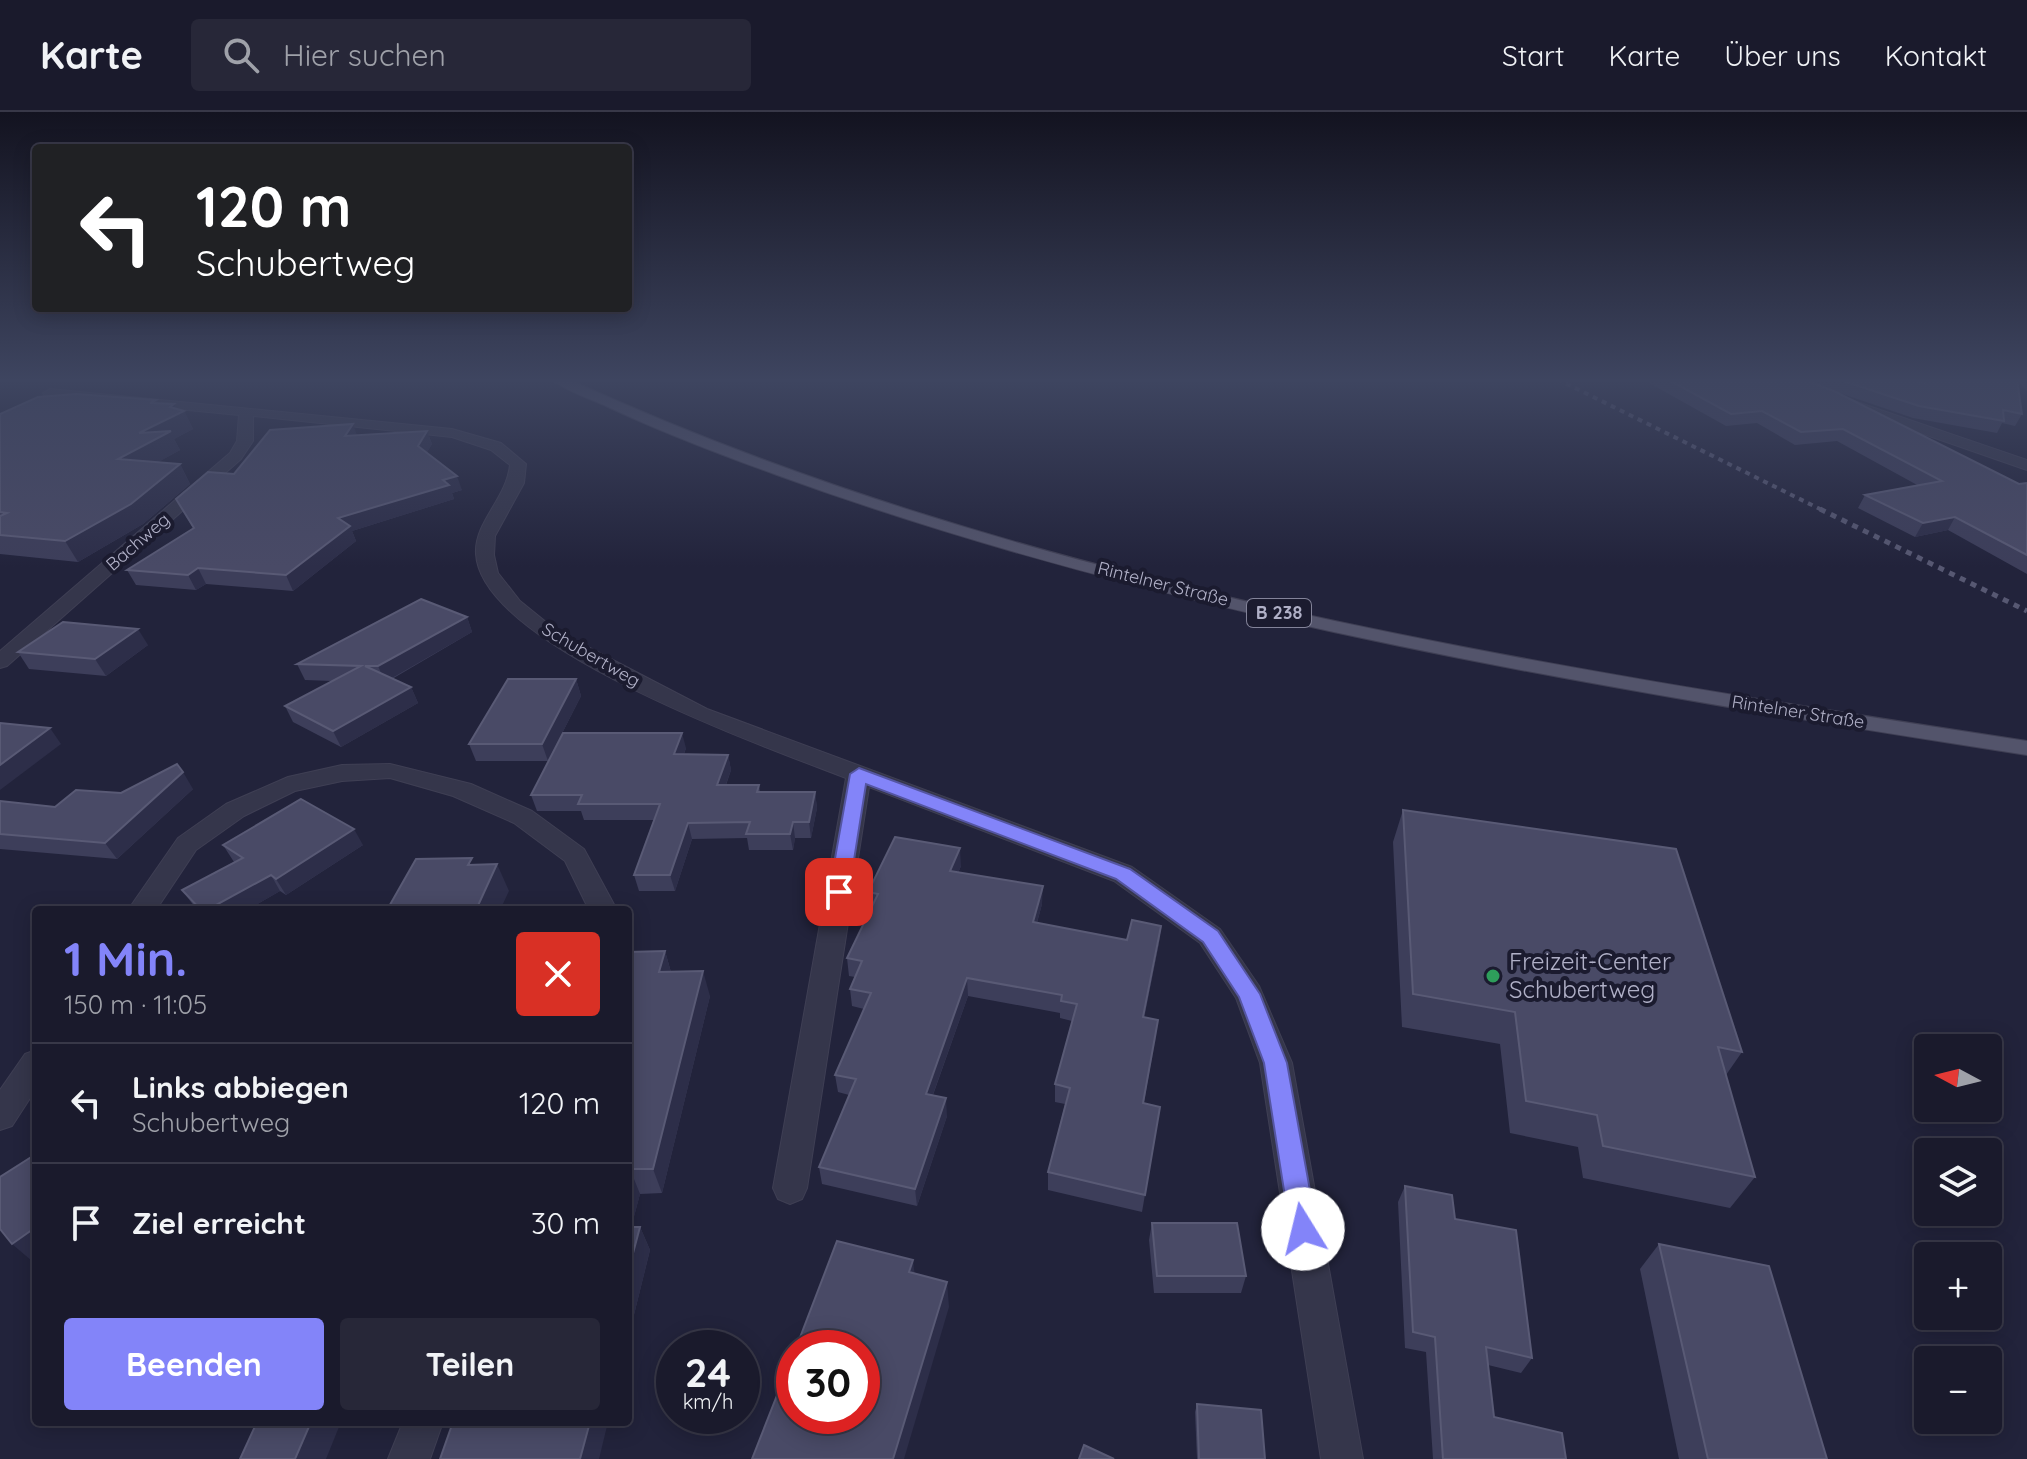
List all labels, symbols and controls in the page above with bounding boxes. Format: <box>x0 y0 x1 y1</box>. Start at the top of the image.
search box <box>191 19 751 91</box>
text: Karte <box>40 31 143 79</box>
icon: search <box>219 33 263 77</box>
text: Hier suchen <box>283 36 446 74</box>
text: Start <box>1502 38 1564 73</box>
text: Karte <box>1608 38 1680 73</box>
text: Über uns <box>1724 38 1841 73</box>
text: Kontakt <box>1885 38 1987 73</box>
text: 120 m <box>196 171 351 241</box>
icon: left <box>64 176 168 280</box>
text: Schubertweg <box>196 240 415 285</box>
street label: Bachweg <box>101 508 174 576</box>
street label: Rintelner Straße <box>1095 556 1231 611</box>
road number: B 238 <box>1247 599 1311 627</box>
street label: Schubertweg <box>538 617 644 692</box>
street label: Rintelner Straße <box>1730 690 1866 733</box>
pin <box>805 858 873 926</box>
icon: arrive <box>817 870 861 914</box>
text: 1 Min. <box>64 928 187 988</box>
button: close <box>516 932 600 1016</box>
place label: Freizeit-Center Schubertweg <box>1509 946 1671 1004</box>
marker: Freizeit-Center Schubertweg <box>1484 967 1502 985</box>
text: 150 m · 11:05 <box>64 988 207 1021</box>
north arrow <box>1914 1034 2002 1122</box>
map controls <box>1914 1034 2002 1434</box>
text: Links abbiegen <box>132 1068 349 1106</box>
icon: left <box>64 1081 108 1125</box>
text: 120 m <box>519 1084 600 1122</box>
text: Schubertweg <box>132 1106 290 1139</box>
button: layers <box>1914 1138 2002 1226</box>
position arrow <box>1261 1187 1345 1271</box>
icon: arrive <box>64 1201 108 1245</box>
text: Ziel erreicht <box>132 1204 306 1242</box>
text: 30 m <box>531 1204 600 1242</box>
button: + <box>1914 1242 2002 1330</box>
button: Beenden <box>64 1318 324 1410</box>
button: Teilen <box>340 1318 600 1410</box>
speed limit sign: 30 <box>776 1330 880 1434</box>
button: − <box>1914 1346 2002 1434</box>
text: 24 <box>685 1347 731 1397</box>
text: km/h <box>683 1389 733 1414</box>

